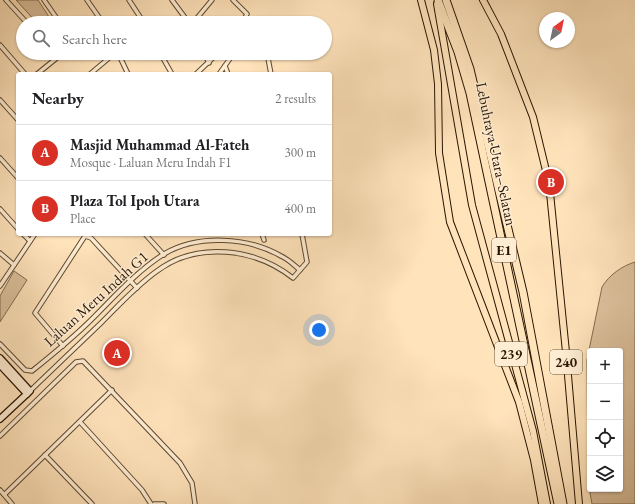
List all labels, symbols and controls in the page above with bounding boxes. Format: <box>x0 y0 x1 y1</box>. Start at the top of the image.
north arrow <box>539 12 575 48</box>
search box <box>16 16 332 60</box>
icon: search <box>30 27 52 49</box>
text: Search here <box>62 29 127 48</box>
street label: Lebuhraya Utara–Selatan <box>472 80 521 227</box>
text: Nearby <box>32 87 84 109</box>
text: 2 results <box>275 90 316 107</box>
text: Masjid Muhammad Al-Fateh <box>70 135 249 154</box>
text: A <box>40 144 50 161</box>
text: 300 m <box>285 144 316 161</box>
text: Mosque · Laluan Meru Indah F1 <box>70 154 232 171</box>
pin: B <box>538 167 564 197</box>
text: Plaza Tol Ipoh Utara <box>70 191 200 210</box>
text: B <box>41 200 49 217</box>
text: 400 m <box>285 200 316 217</box>
text: Place <box>70 210 96 227</box>
road number: E1 <box>492 238 516 262</box>
street label: Laluan Meru Indah G1 <box>40 247 152 350</box>
your location <box>309 320 329 340</box>
pin: A <box>104 338 130 368</box>
road number: 239 <box>495 342 527 366</box>
map controls <box>587 348 623 492</box>
button: + <box>587 348 623 384</box>
road number: 240 <box>550 350 582 374</box>
button: − <box>587 384 623 420</box>
button: locate <box>587 420 623 456</box>
button: layers <box>587 456 623 492</box>

